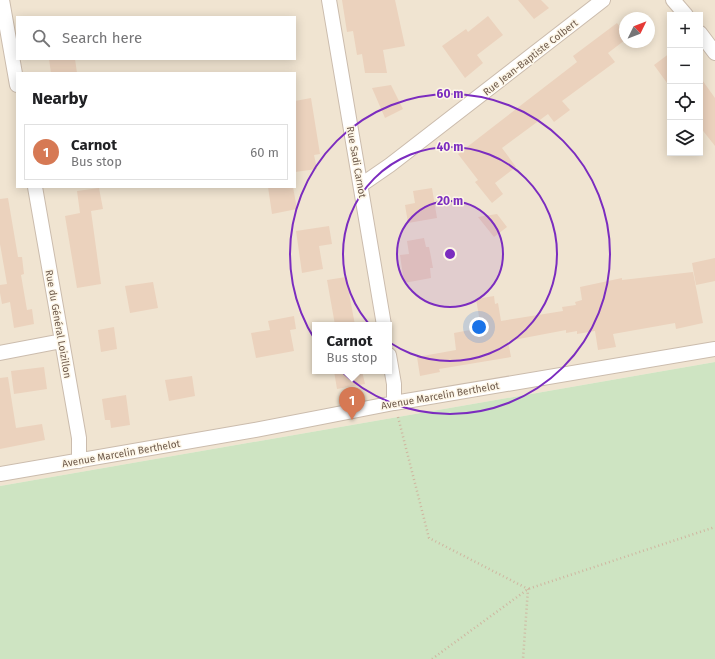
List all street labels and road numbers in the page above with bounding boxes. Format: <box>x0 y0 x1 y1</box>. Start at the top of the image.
street label: Rue Jean-Baptiste Colbert <box>481 17 581 98</box>
street label: Rue Sadi Carnot <box>344 125 368 199</box>
street label: Rue du Général Loizillon <box>43 269 73 379</box>
street label: Avenue Marcelin Berthelot <box>380 380 500 412</box>
street label: Avenue Marcelin Berthelot <box>61 438 181 470</box>

